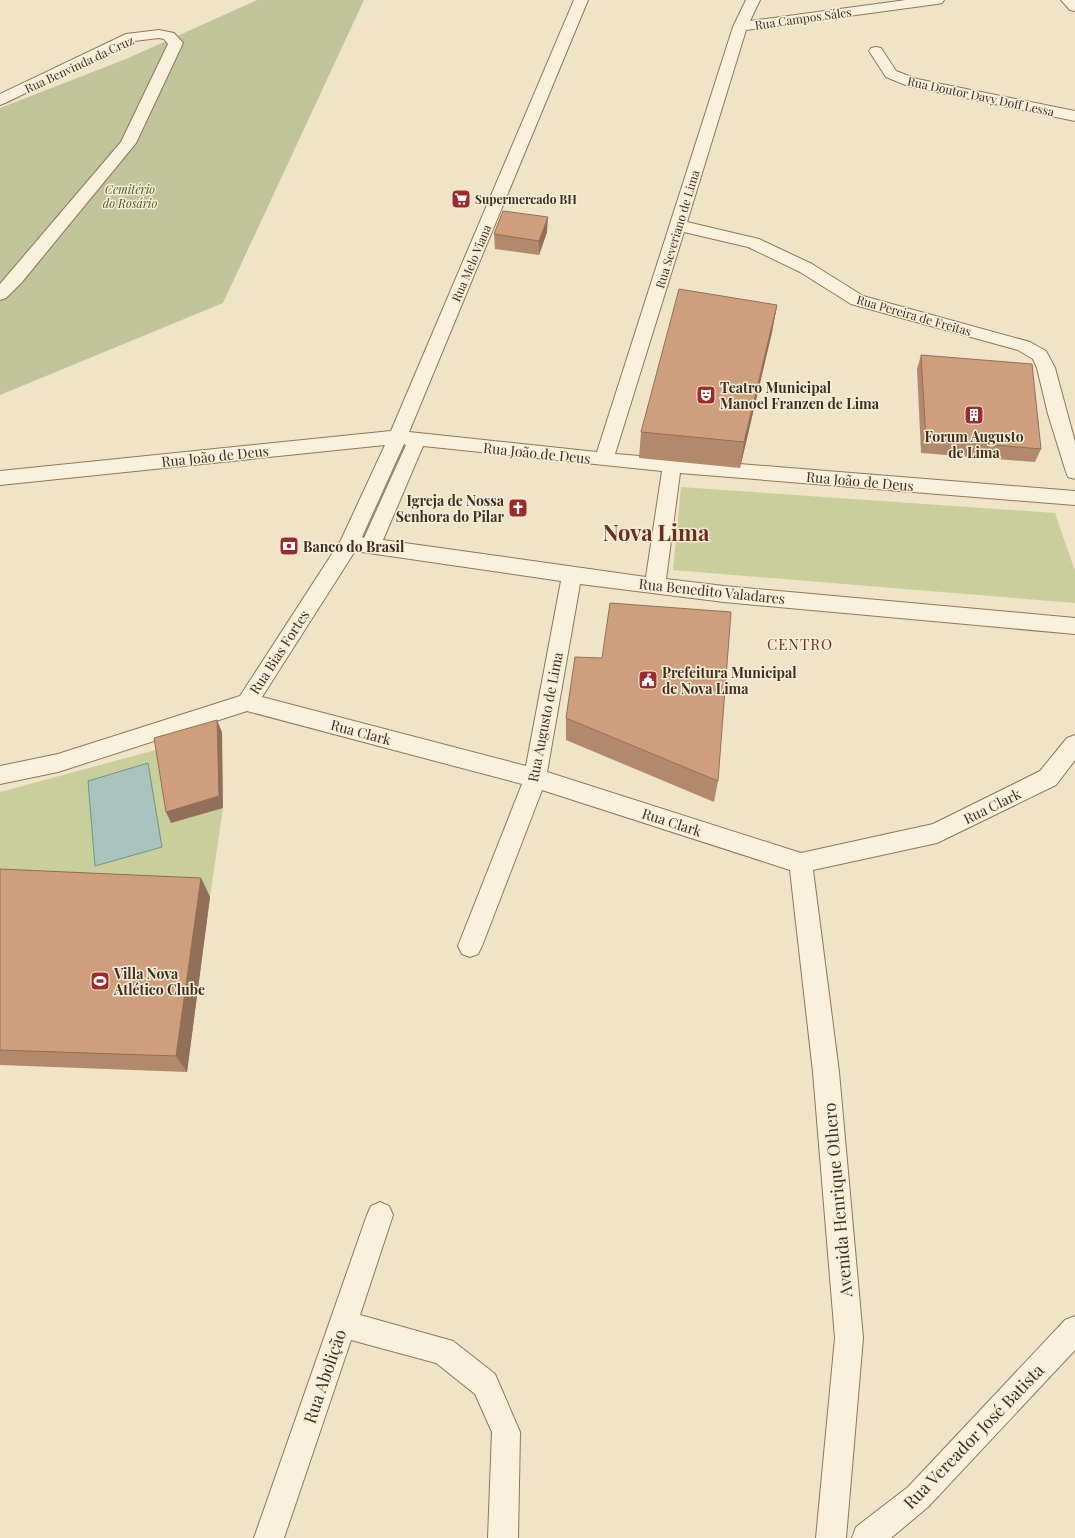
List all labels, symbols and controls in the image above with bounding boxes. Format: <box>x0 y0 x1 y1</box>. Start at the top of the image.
street label: Rua Campos Sáles <box>754 3 852 33</box>
street label: Rua Benvinda da Cruz <box>22 32 136 96</box>
street label: Rua Doutor Davy Doff Lessa <box>906 73 1056 119</box>
street label: Rua Severiano de Lima <box>651 168 703 290</box>
park label: Cemitério do Rosário <box>103 181 157 211</box>
supermarket icon: Supermercado BH <box>450 188 472 210</box>
place label: Supermercado BH <box>475 191 577 207</box>
street label: Rua Melo Viana <box>448 222 494 304</box>
street label: Rua Pereira de Freitas <box>855 291 973 339</box>
place label: Teatro Municipal Manoel Franzen de Lima <box>720 378 880 413</box>
theatre icon: Teatro Municipal Manoel Franzen de Lima <box>695 384 717 406</box>
building icon: Forum Augusto de Lima <box>963 404 985 426</box>
place label: Forum Augusto de Lima <box>924 427 1024 462</box>
street label: Rua João de Deus <box>482 438 592 468</box>
street label: Rua João de Deus <box>160 441 270 471</box>
street label: Rua João de Deus <box>805 467 915 495</box>
place label: Igreja de Nossa Senhora do Pilar <box>396 491 505 526</box>
church icon: Igreja de Nossa Senhora do Pilar <box>507 497 529 519</box>
district label: Nova Lima <box>603 517 710 547</box>
bank icon: Banco do Brasil <box>278 535 300 557</box>
place label: Banco do Brasil <box>303 537 405 556</box>
street label: Rua Benedito Valadares <box>638 574 786 608</box>
street label: Rua Bias Fortes <box>245 606 313 698</box>
district label: CENTRO <box>767 634 833 654</box>
street label: Rua Augusto de Lima <box>523 650 567 784</box>
place label: Prefeitura Municipal de Nova Lima <box>662 663 797 698</box>
public building icon: Prefeitura Municipal de Nova Lima <box>637 669 659 691</box>
street label: Rua Clark <box>329 715 394 749</box>
street label: Rua Clark <box>960 784 1024 828</box>
street label: Rua Clark <box>640 803 705 841</box>
place label: Villa Nova Atlético Clube <box>113 964 205 999</box>
sports icon: Villa Nova Atlético Clube <box>89 970 111 992</box>
street label: Avenida Henrique Othero <box>818 1102 857 1299</box>
street label: Rua Abolição <box>298 1326 350 1426</box>
street label: Rua Vereador José Batista <box>898 1359 1048 1513</box>

